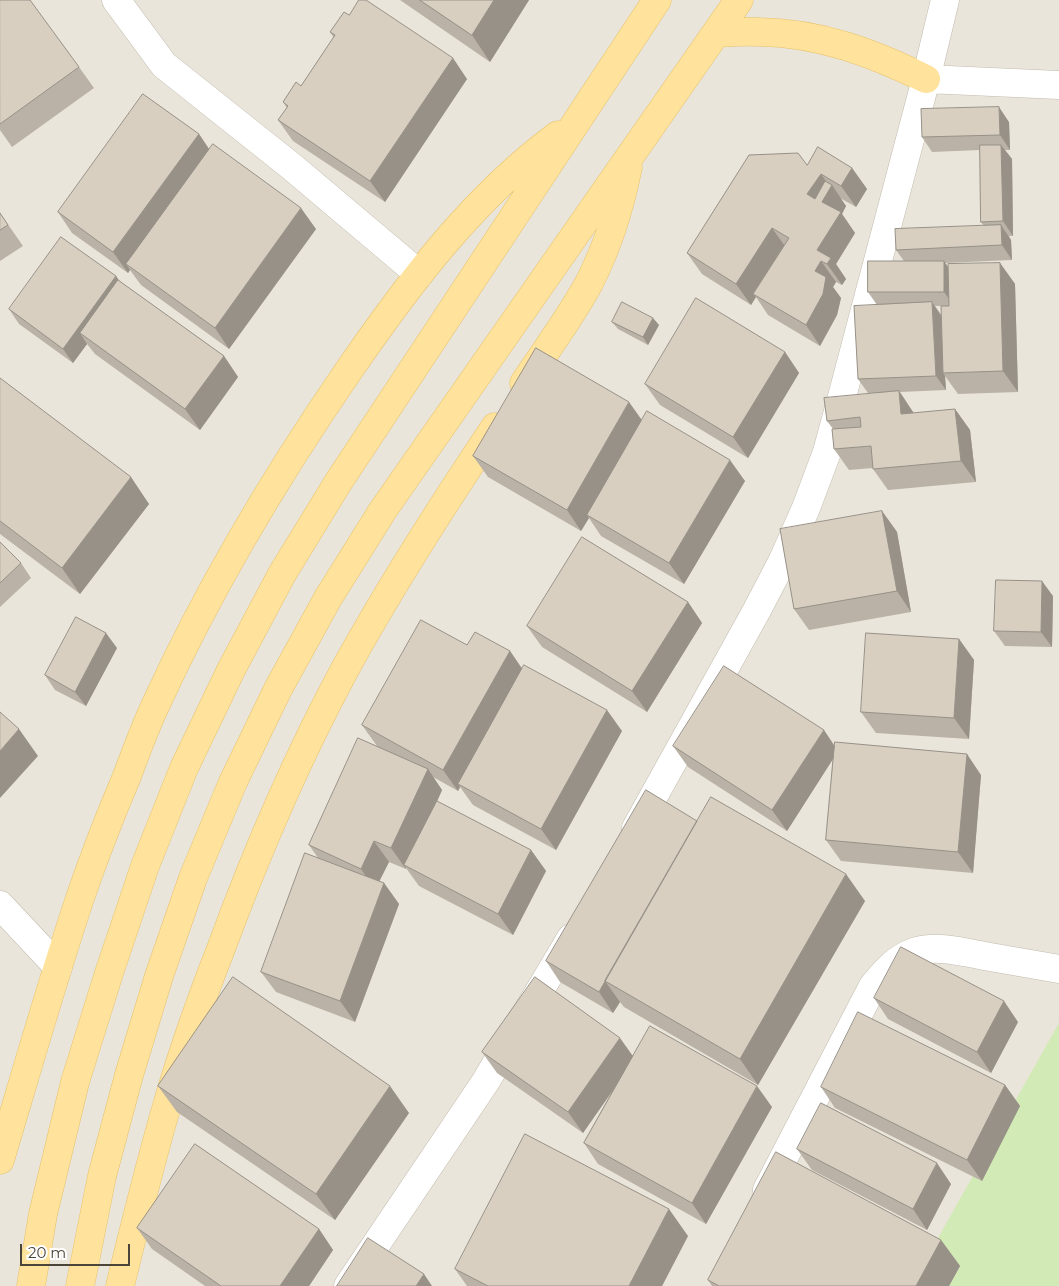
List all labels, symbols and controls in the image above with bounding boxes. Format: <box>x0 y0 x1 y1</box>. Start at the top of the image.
scale bar <box>22 1234 132 1266</box>
text: 20 m <box>28 1243 66 1262</box>

